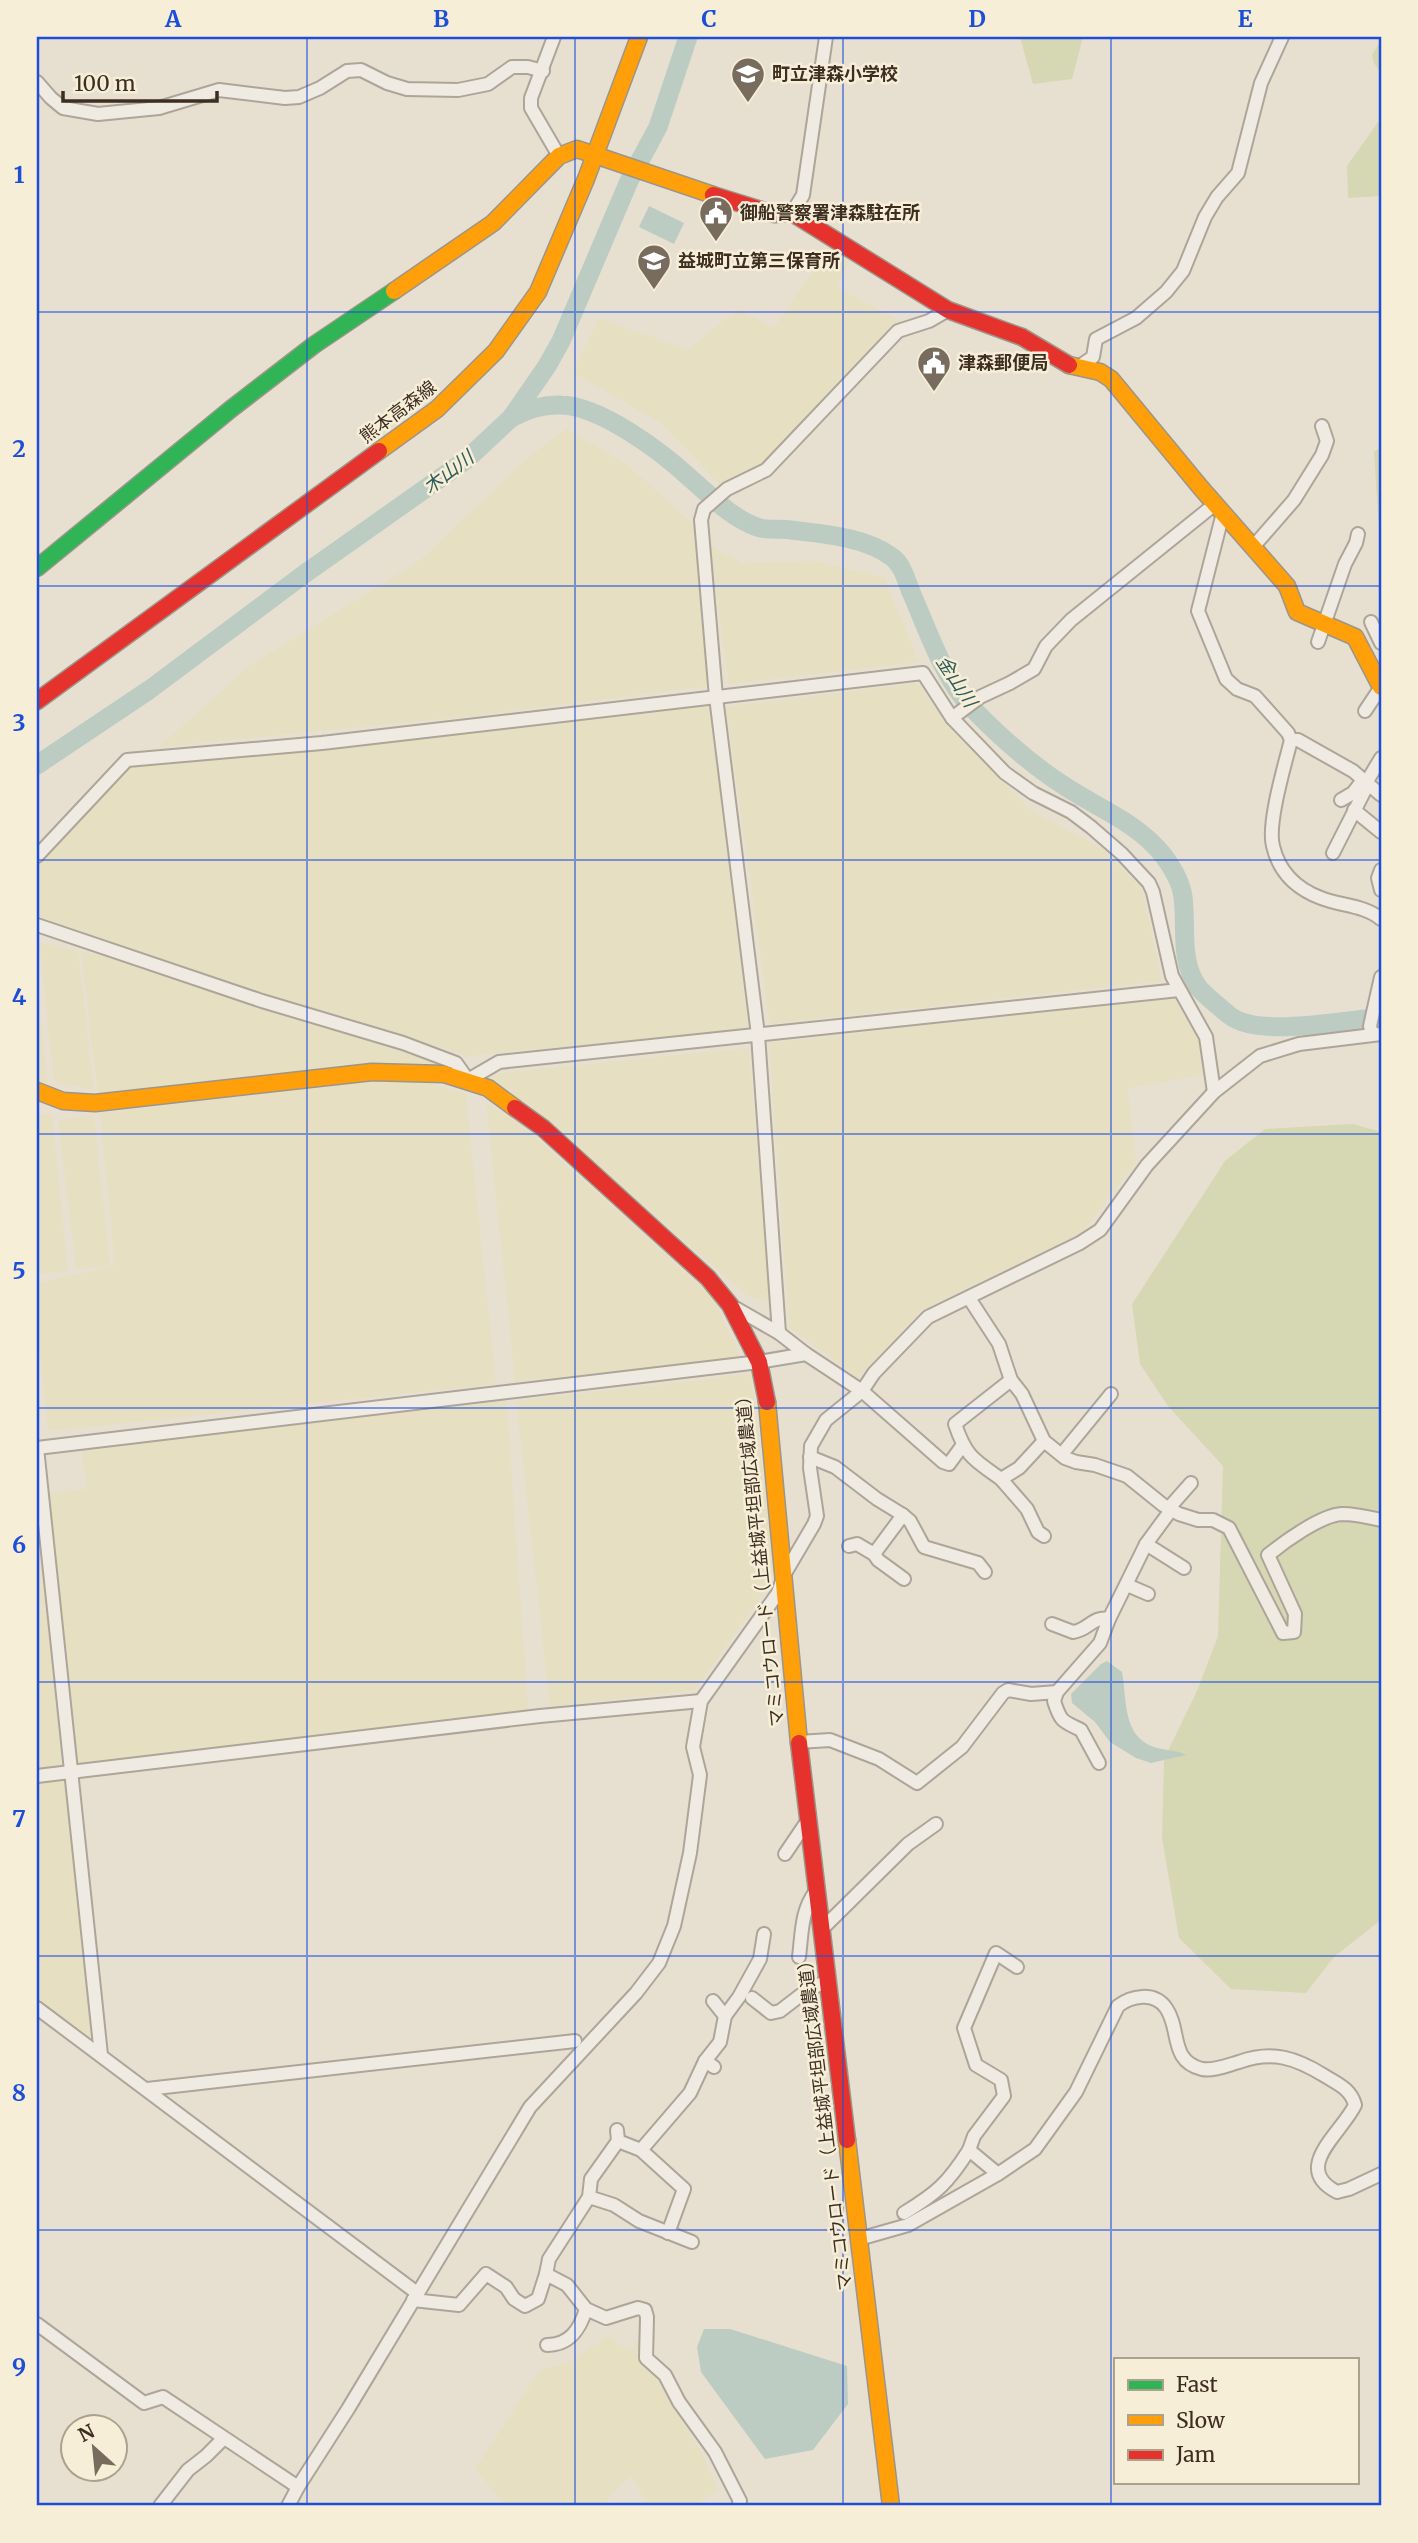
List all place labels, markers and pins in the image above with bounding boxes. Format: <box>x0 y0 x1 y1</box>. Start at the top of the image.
school or university icon: 町立津森小学校 <box>729 55 767 104</box>
place label: 町立津森小学校 <box>772 62 898 85</box>
public building icon: 御船警察署津森駐在所 <box>697 194 735 243</box>
place label: 御船警察署津森駐在所 <box>739 201 920 224</box>
school or university icon: 益城町立第三保育所 <box>635 242 673 291</box>
place label: 益城町立第三保育所 <box>678 249 840 272</box>
public building icon: 津森郵便局 <box>915 344 953 393</box>
place label: 津森郵便局 <box>958 351 1048 374</box>

